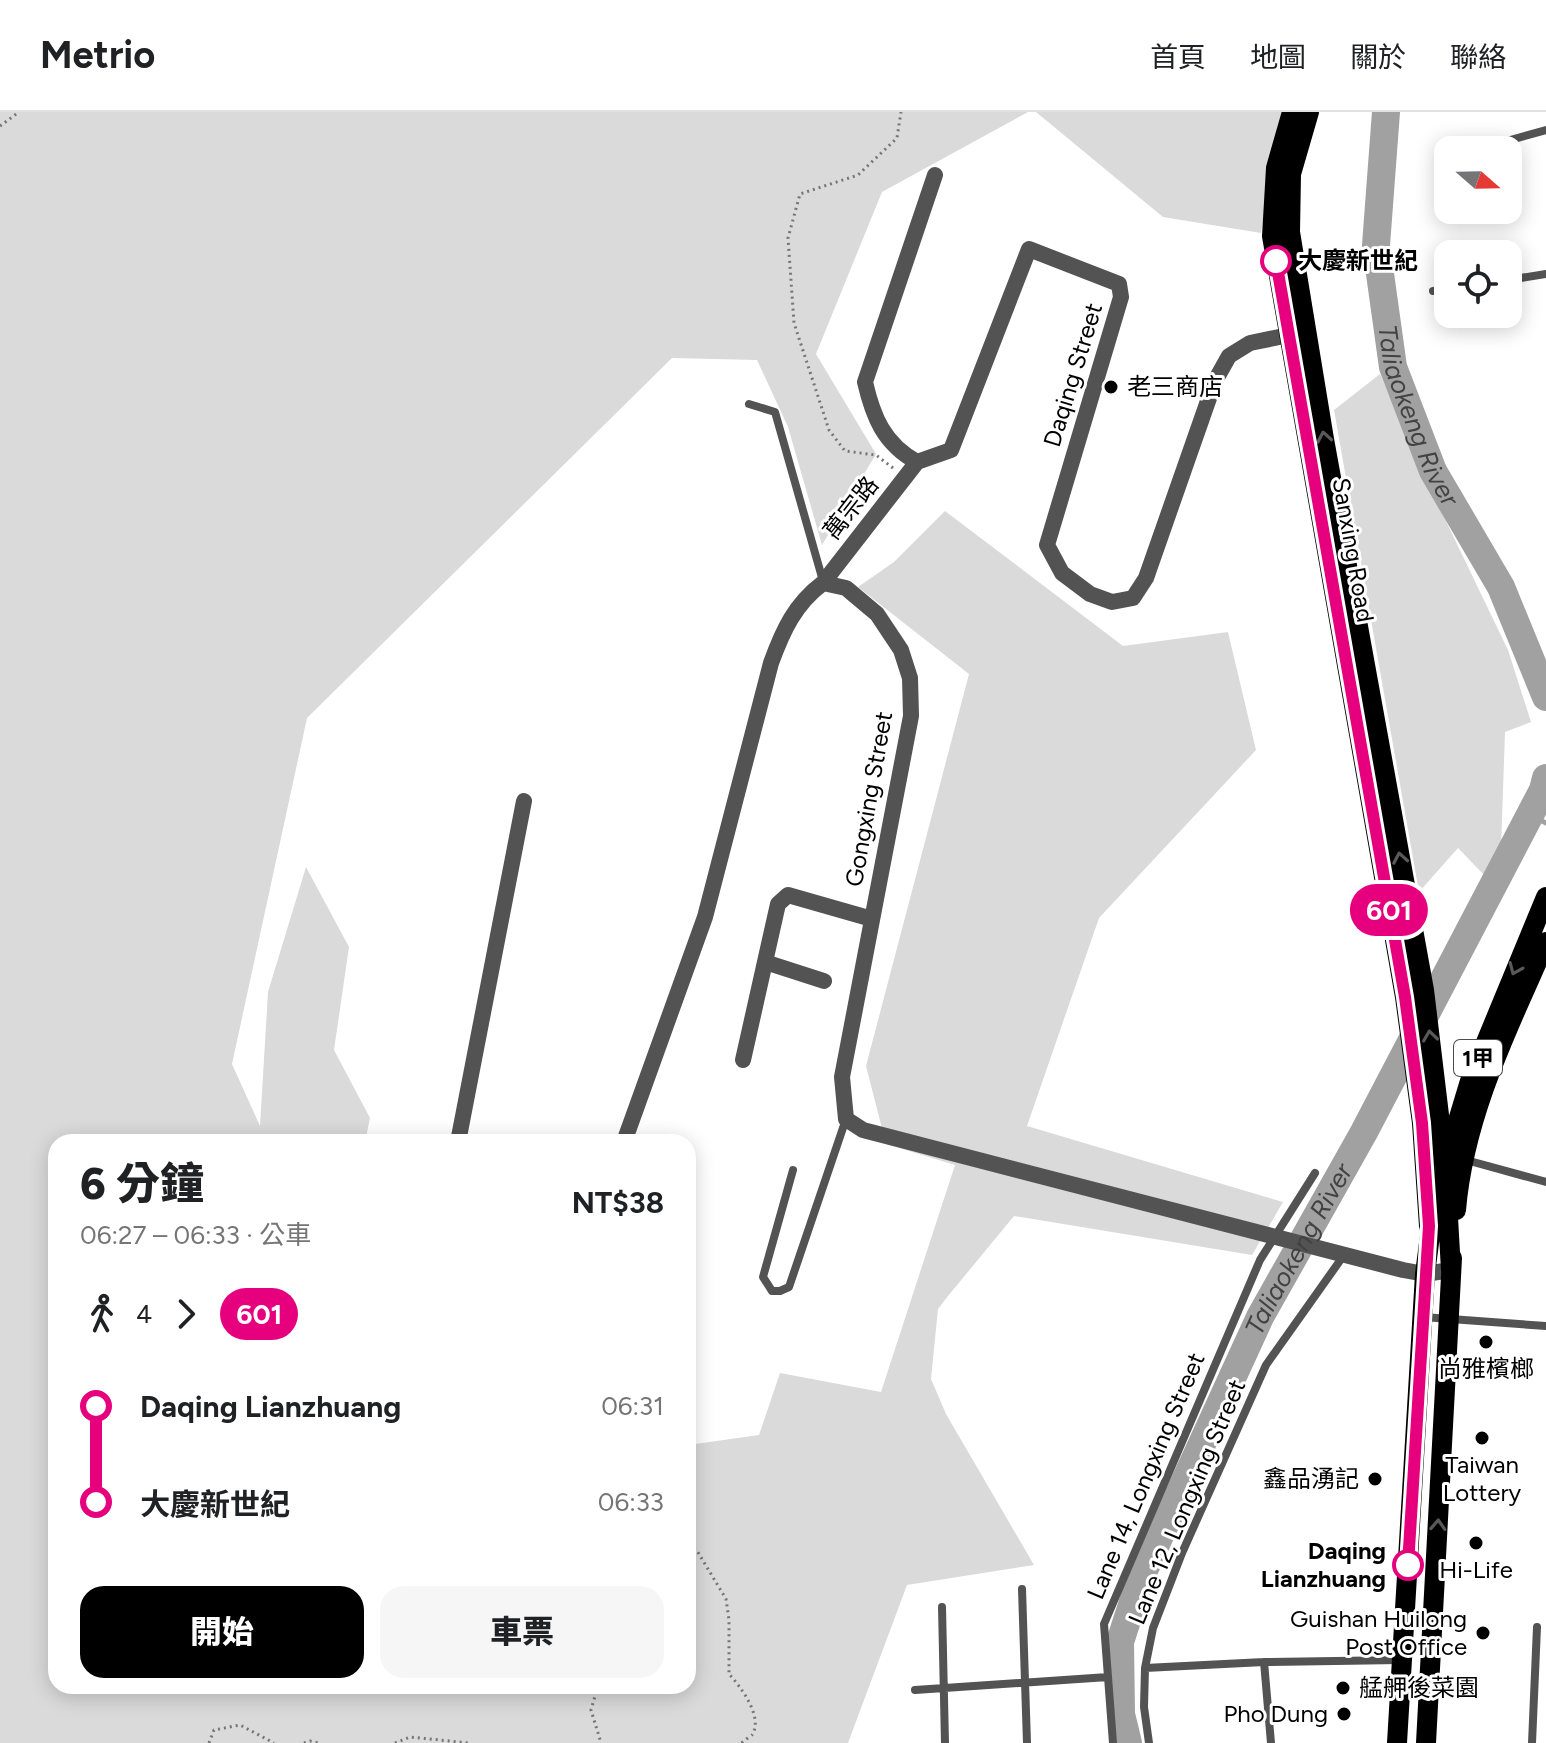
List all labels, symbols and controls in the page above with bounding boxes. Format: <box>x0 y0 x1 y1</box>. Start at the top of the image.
text: Metrio <box>40 32 155 78</box>
text: 首頁 <box>1150 40 1206 74</box>
text: 地圖 <box>1250 40 1306 74</box>
text: 關於 <box>1350 40 1406 74</box>
text: 聯絡 <box>1450 40 1506 74</box>
north arrow <box>1434 136 1522 224</box>
map controls <box>1434 136 1522 328</box>
button: locate <box>1434 240 1522 328</box>
marker: 大慶新世紀 <box>1261 246 1291 276</box>
place label: 大慶新世紀 <box>1298 246 1418 275</box>
street label: Daqing Street <box>1037 299 1108 450</box>
water label: Taliaokeng River <box>1371 323 1467 513</box>
place label: 老三商店 <box>1127 372 1223 401</box>
marker: 老三商店 <box>1102 378 1120 396</box>
one-way arrow <box>1316 430 1333 443</box>
street label: 萬宗路 <box>817 470 884 545</box>
street label: Sanxing Road <box>1327 476 1380 624</box>
street label: Gongxing Street <box>839 709 898 889</box>
one-way arrow <box>1393 851 1410 864</box>
line badge: 601 <box>1343 884 1435 936</box>
text: 601 <box>1366 893 1412 927</box>
one-way arrow <box>1509 961 1525 975</box>
one-way arrow <box>1422 1029 1439 1043</box>
road number: 1甲 <box>1454 1040 1502 1076</box>
text: 6 分鐘 <box>80 1157 204 1210</box>
water label: Taliaokeng River <box>1238 1157 1360 1340</box>
text: NT$38 <box>572 1184 664 1221</box>
text: 06:27 – 06:33 · 公車 <box>80 1219 311 1251</box>
icon: walk <box>80 1292 124 1336</box>
icon: forward <box>164 1292 208 1336</box>
text: 601 <box>236 1297 282 1331</box>
text: 4 <box>136 1298 152 1330</box>
marker: 尚雅檳榔 <box>1477 1333 1495 1351</box>
street label: Lane 14, Longxing Street <box>1080 1348 1211 1603</box>
place label: 尚雅檳榔 <box>1438 1354 1534 1383</box>
street label: Lane 12, Longxing Street <box>1122 1375 1251 1629</box>
text: Daqing Lianzhuang <box>140 1388 401 1425</box>
text: 06:31 <box>601 1390 664 1422</box>
marker: Taiwan Lottery <box>1473 1429 1491 1447</box>
place label: Taiwan Lottery <box>1443 1450 1522 1507</box>
place label: 鑫品湧記 <box>1263 1464 1359 1493</box>
marker: 鑫品湧記 <box>1366 1470 1384 1488</box>
text: 大慶新世紀 <box>140 1486 290 1523</box>
text: 06:33 <box>598 1486 664 1518</box>
one-way arrow <box>1429 1518 1446 1531</box>
marker: Hi-Life <box>1467 1534 1485 1552</box>
place label: Daqing Lianzhuang <box>1261 1536 1386 1593</box>
marker: Daqing Lianzhuang <box>1393 1550 1423 1580</box>
place label: Hi-Life <box>1439 1555 1513 1584</box>
button: 開始 <box>80 1586 364 1678</box>
button: 車票 <box>380 1586 664 1678</box>
place label: Guishan Huilong Post Office <box>1290 1604 1467 1661</box>
marker: Guishan Huilong Post Office <box>1474 1624 1492 1642</box>
place label: 艋舺後菜園 <box>1359 1673 1479 1702</box>
marker: 艋舺後菜園 <box>1334 1679 1352 1697</box>
place label: Pho Dung <box>1223 1699 1328 1728</box>
marker: Pho Dung <box>1335 1705 1353 1723</box>

